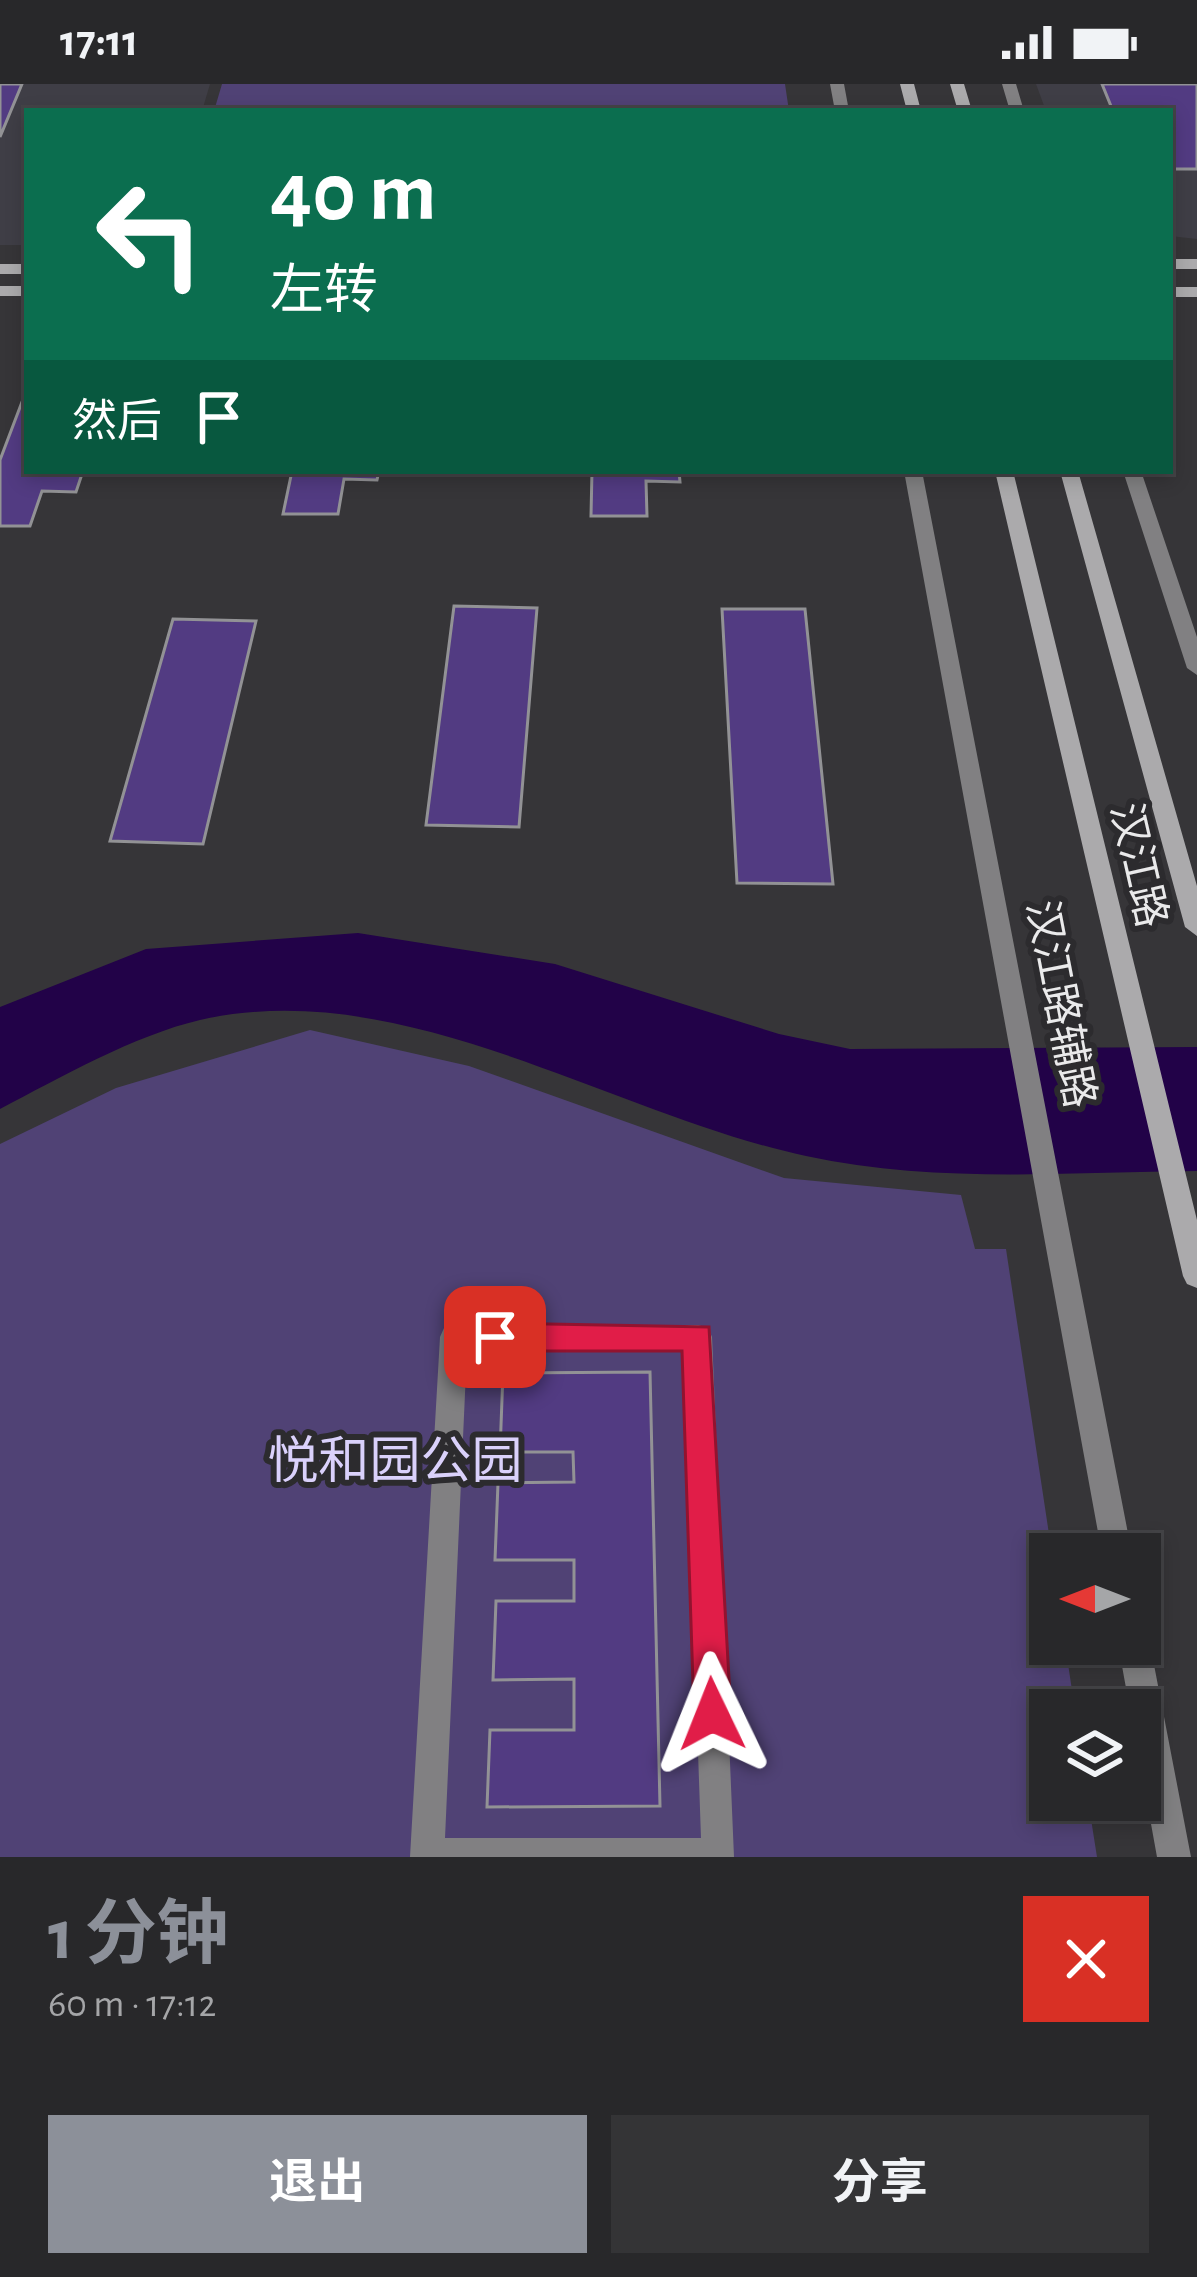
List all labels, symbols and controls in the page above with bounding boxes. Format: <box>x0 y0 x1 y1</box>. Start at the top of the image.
text: 17:11 <box>60 19 138 64</box>
text: 40 m <box>270 152 437 236</box>
icon: left <box>72 156 228 312</box>
text: 左转 <box>270 265 378 319</box>
icon: arrive <box>186 384 252 450</box>
text: 然后 <box>72 400 162 445</box>
street label: 汉江路 <box>1103 799 1175 932</box>
street label: 汉江路辅路 <box>1019 897 1103 1111</box>
pin <box>444 1286 546 1388</box>
icon: arrive <box>462 1304 528 1370</box>
park label: 悦和园公园 <box>267 1435 523 1488</box>
north arrow <box>1029 1533 1161 1665</box>
map controls <box>1029 1533 1161 1821</box>
position arrow <box>649 1651 775 1777</box>
button: layers <box>1029 1689 1161 1821</box>
button: close <box>1023 1896 1149 2022</box>
text: 1 分钟 <box>48 1900 229 1972</box>
text: 60 m · 17:12 <box>48 1985 216 2024</box>
button: 退出 <box>48 2115 587 2253</box>
button: 分享 <box>611 2115 1149 2253</box>

